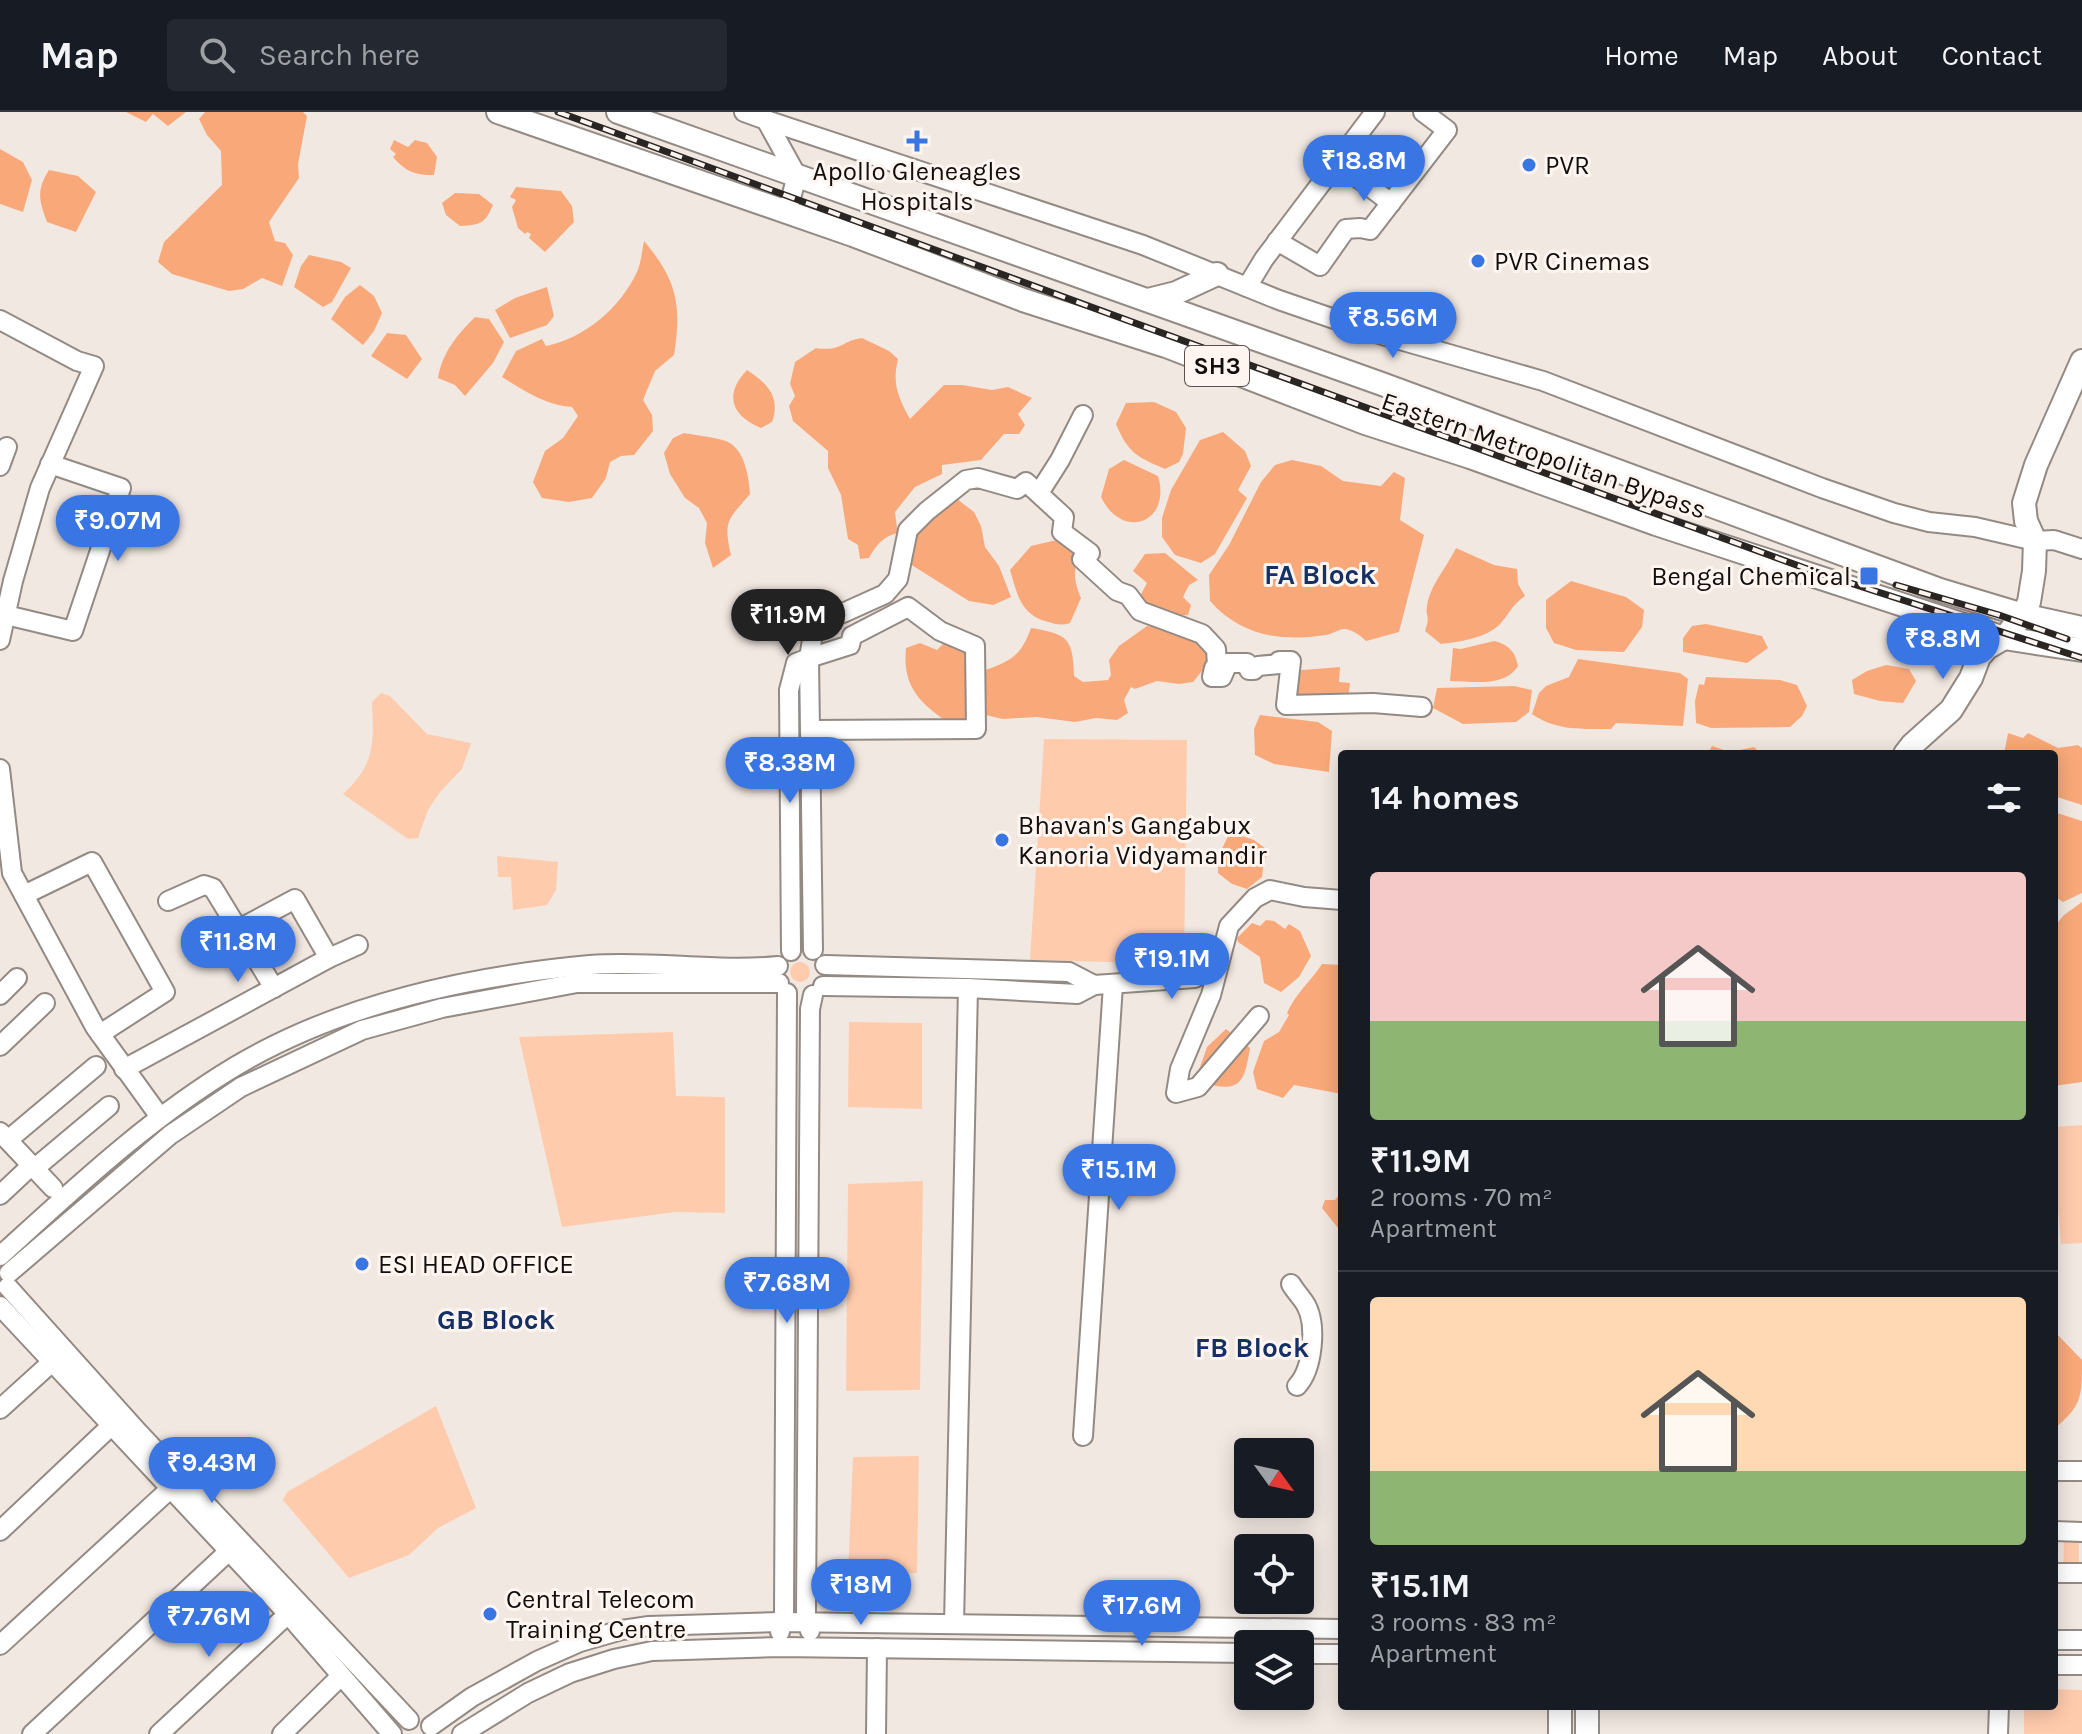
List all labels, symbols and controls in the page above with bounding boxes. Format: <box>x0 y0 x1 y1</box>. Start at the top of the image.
search box <box>167 19 727 91</box>
text: Map <box>40 33 119 78</box>
icon: search <box>195 33 239 77</box>
text: Search here <box>259 37 420 73</box>
text: Home <box>1604 39 1679 72</box>
text: Map <box>1723 39 1778 72</box>
text: About <box>1822 39 1898 72</box>
text: Contact <box>1942 39 2042 72</box>
marker: Apollo Gleneagles Hospitals <box>906 130 928 152</box>
pin: ₹18.8M <box>1299 135 1429 203</box>
text: ₹18.8M <box>1321 145 1407 176</box>
place label: PVR <box>1545 150 1590 181</box>
place label: Apollo Gleneagles Hospitals <box>813 156 1022 217</box>
marker: PVR <box>1520 156 1538 174</box>
place label: PVR Cinemas <box>1494 246 1650 277</box>
marker: PVR Cinemas <box>1469 252 1487 270</box>
pin: ₹8.56M <box>1328 292 1458 360</box>
text: ₹8.56M <box>1348 302 1438 333</box>
road number: SH3 <box>1185 346 1249 386</box>
street label: Eastern Metropolitan Bypass <box>1377 385 1710 526</box>
pin: ₹9.07M <box>53 495 183 563</box>
text: ₹9.07M <box>74 505 162 536</box>
district label: FA Block <box>1264 558 1376 591</box>
place label: Bengal Chemical <box>1651 561 1851 592</box>
marker: Bengal Chemical <box>1858 565 1880 587</box>
pin: ₹11.9M <box>723 589 853 657</box>
text: ₹11.9M <box>749 599 827 630</box>
pin: ₹8.8M <box>1887 613 1999 681</box>
text: ₹8.8M <box>1905 623 1981 654</box>
pin: ₹8.38M <box>725 737 855 805</box>
text: ₹8.38M <box>744 747 837 778</box>
icon: filters <box>1982 776 2026 820</box>
text: 14 homes <box>1370 778 1520 818</box>
place label: Bhavan's Gangabux Kanoria Vidyamandir <box>1018 810 1267 871</box>
marker: Bhavan's Gangabux Kanoria Vidyamandir <box>993 831 1011 849</box>
pin: ₹11.8M <box>173 916 303 984</box>
icon: home <box>1626 924 1770 1068</box>
text: ₹11.8M <box>199 926 277 957</box>
pin: ₹19.1M <box>1107 933 1237 1001</box>
text: ₹19.1M <box>1133 943 1211 974</box>
text: ₹11.9M <box>1370 1141 1471 1181</box>
pin: ₹15.1M <box>1054 1144 1184 1212</box>
text: ₹15.1M <box>1081 1154 1157 1185</box>
text: 2 rooms · 70 m² <box>1370 1182 1553 1213</box>
text: Apartment <box>1370 1213 1497 1244</box>
place label: ESI HEAD OFFICE <box>378 1249 574 1280</box>
marker: ESI HEAD OFFICE <box>353 1255 371 1273</box>
pin: ₹7.68M <box>722 1257 852 1325</box>
text: ₹7.68M <box>743 1267 831 1298</box>
district label: GB Block <box>437 1303 555 1336</box>
district label: FB Block <box>1195 1331 1310 1364</box>
icon: home <box>1626 1349 1770 1493</box>
pin: ₹9.43M <box>147 1437 277 1505</box>
north arrow <box>1234 1438 1314 1518</box>
map controls <box>1234 1438 1314 1710</box>
text: ₹9.43M <box>167 1447 257 1478</box>
button: locate <box>1234 1534 1314 1614</box>
pin: ₹18M <box>814 1559 908 1627</box>
text: ₹15.1M <box>1370 1566 1471 1606</box>
text: ₹18M <box>829 1569 893 1600</box>
pin: ₹17.6M <box>1077 1580 1207 1648</box>
place label: Central Telecom Training Centre <box>506 1584 695 1645</box>
text: ₹17.6M <box>1101 1590 1183 1621</box>
pin: ₹7.76M <box>144 1591 274 1659</box>
text: ₹7.76M <box>167 1601 251 1632</box>
marker: Central Telecom Training Centre <box>481 1605 499 1623</box>
text: 3 rooms · 83 m² <box>1370 1607 1557 1638</box>
button: layers <box>1234 1630 1314 1710</box>
text: Apartment <box>1370 1638 1497 1669</box>

